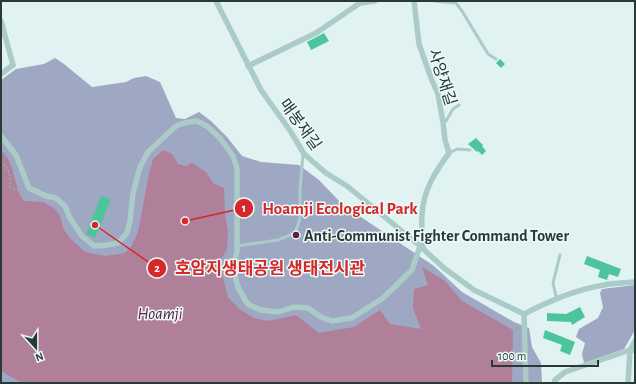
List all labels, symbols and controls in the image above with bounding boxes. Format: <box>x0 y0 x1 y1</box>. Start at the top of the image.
street label: 사양재길 <box>425 47 459 108</box>
street label: 매봉재길 <box>276 96 324 153</box>
callout: Hoamji Ecological Park <box>234 194 426 223</box>
text: Hoamji Ecological Park <box>262 200 418 218</box>
text: 1 <box>242 202 246 214</box>
place label: Anti-Communist Fighter Command Tower <box>304 228 569 244</box>
marker: Anti-Communist Fighter Command Tower <box>291 230 301 240</box>
callout: 호암지생태공원 생태전시관 <box>147 253 373 282</box>
text: 호암지생태공원 생태전시관 <box>175 260 365 277</box>
text: 2 <box>154 262 160 274</box>
water label: Hoamji <box>137 305 183 323</box>
north arrow <box>16 328 56 368</box>
scale bar <box>492 342 598 368</box>
text: N <box>34 350 45 363</box>
text: 100 m <box>498 350 526 362</box>

